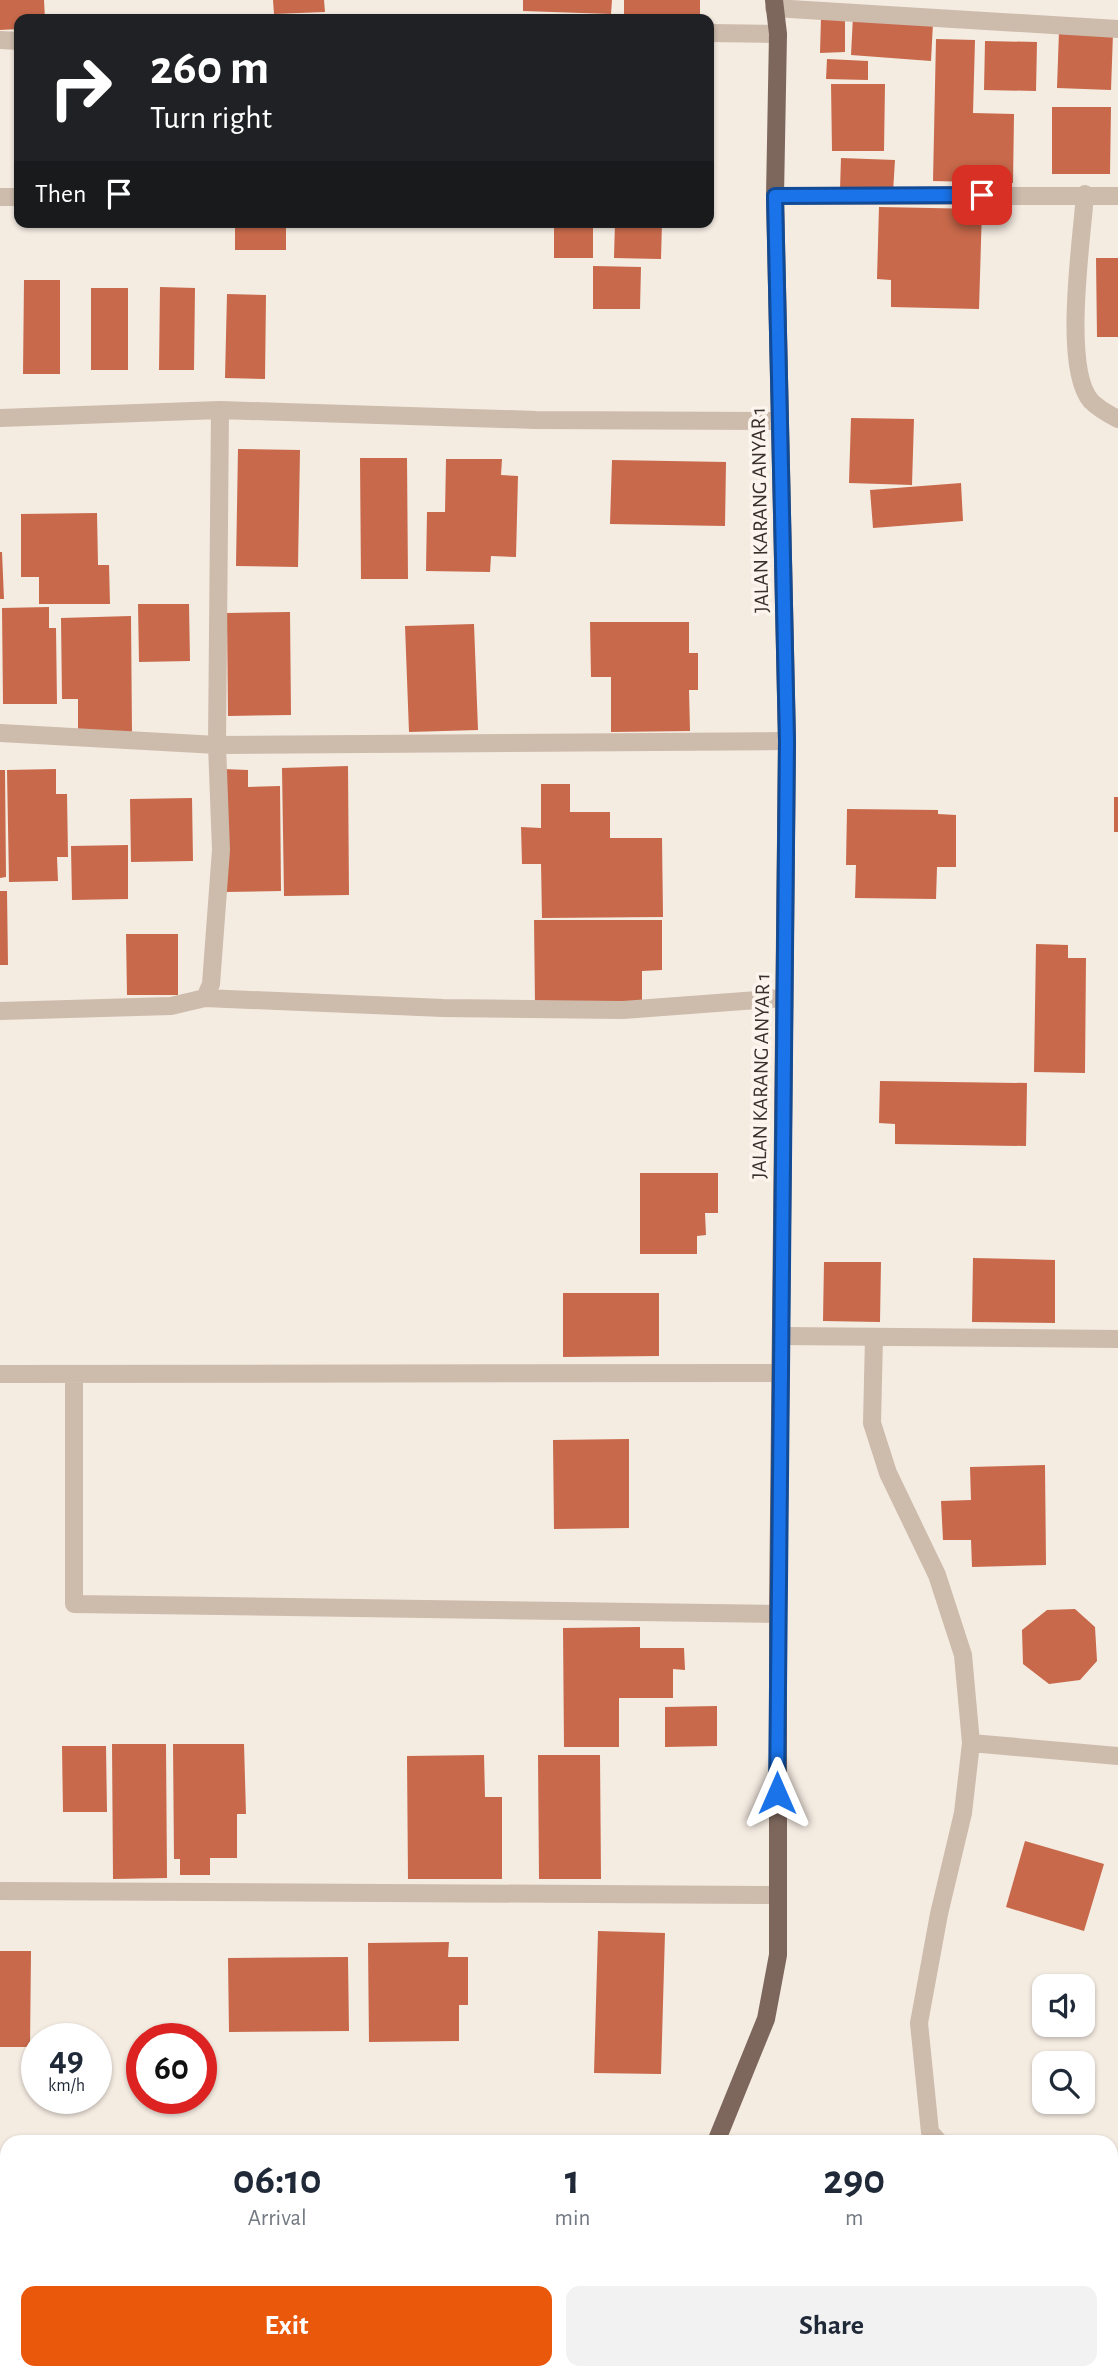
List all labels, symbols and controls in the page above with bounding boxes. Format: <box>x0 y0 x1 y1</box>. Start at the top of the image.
icon: right <box>35 42 126 133</box>
text: 260 m <box>150 44 269 93</box>
text: Turn right <box>150 102 272 134</box>
pin <box>952 165 1012 225</box>
icon: arrive <box>100 175 138 213</box>
icon: arrive <box>963 176 1001 214</box>
text: Then <box>35 181 86 207</box>
street label: JALAN KARANG ANYAR 1 <box>748 407 772 613</box>
street label: JALAN KARANG ANYAR 1 <box>749 973 773 1179</box>
position arrow <box>740 1756 814 1830</box>
map controls <box>1032 1974 1095 2114</box>
button: sound <box>1032 1974 1095 2037</box>
speed limit sign: 60 <box>126 2023 217 2114</box>
text: 49 <box>49 2042 84 2077</box>
button: search <box>1032 2051 1095 2114</box>
text: km/h <box>48 2077 85 2095</box>
text: 06:10 <box>233 2159 322 2201</box>
text: 1 <box>565 2159 580 2201</box>
text: 290 <box>823 2159 885 2201</box>
text: Arrival <box>248 2207 307 2230</box>
text: min <box>554 2207 590 2230</box>
text: m <box>845 2207 863 2230</box>
button: Exit <box>21 2286 552 2366</box>
button: Share <box>566 2286 1097 2366</box>

